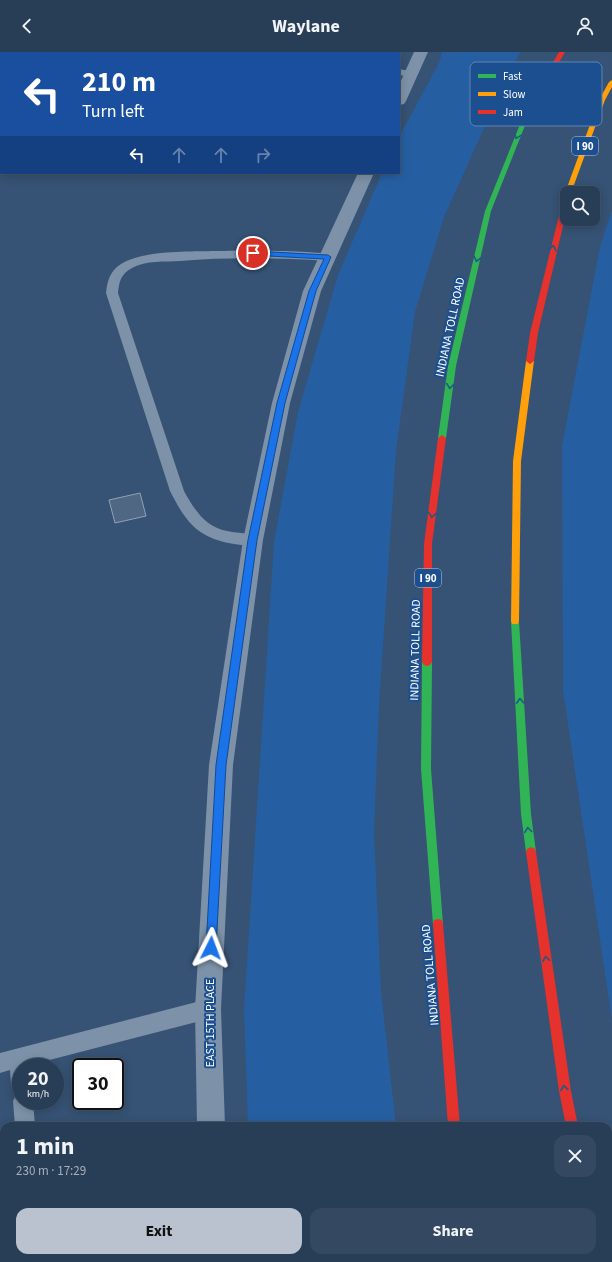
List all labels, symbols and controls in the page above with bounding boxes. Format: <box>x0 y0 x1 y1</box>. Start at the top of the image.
text: Waylane <box>272 14 340 39</box>
icon: back <box>16 15 38 37</box>
icon: person <box>574 15 596 37</box>
text: 210 m <box>82 62 156 102</box>
legend <box>470 62 602 126</box>
icon: left <box>16 68 68 120</box>
text: Fast <box>503 69 522 84</box>
text: Slow <box>503 87 526 102</box>
text: Turn left <box>82 99 144 124</box>
text: Jam <box>503 105 523 120</box>
one-way arrow <box>514 132 522 139</box>
road number: I 90 <box>572 137 598 155</box>
icon: left <box>126 144 148 166</box>
icon: ahead <box>168 144 190 166</box>
icon: ahead <box>210 144 232 166</box>
icon: right <box>252 144 274 166</box>
map controls <box>560 186 600 226</box>
button: search <box>560 186 600 226</box>
pin <box>236 236 270 270</box>
icon: arrive <box>242 242 264 264</box>
one-way arrow <box>549 245 557 252</box>
one-way arrow <box>473 256 481 262</box>
street label: INDIANA TOLL ROAD <box>432 276 469 378</box>
one-way arrow <box>446 383 455 389</box>
one-way arrow <box>428 512 437 518</box>
road number: I 90 <box>415 569 441 587</box>
street label: INDIANA TOLL ROAD <box>406 599 425 701</box>
one-way arrow <box>515 698 524 704</box>
one-way arrow <box>524 827 533 833</box>
street label: INDIANA TOLL ROAD <box>418 924 443 1026</box>
position arrow <box>190 927 232 969</box>
one-way arrow <box>542 956 551 962</box>
street label: EAST 15TH PLACE <box>202 979 219 1067</box>
speed limit sign: 30 <box>72 1058 124 1110</box>
text: 20 <box>27 1065 49 1093</box>
one-way arrow <box>560 1085 569 1091</box>
text: km/h <box>27 1087 49 1101</box>
text: 1 min <box>16 1129 74 1164</box>
button: close <box>554 1135 596 1177</box>
text: 230 m · 17:29 <box>16 1162 86 1180</box>
button: Exit <box>16 1208 302 1254</box>
button: Share <box>310 1208 596 1254</box>

